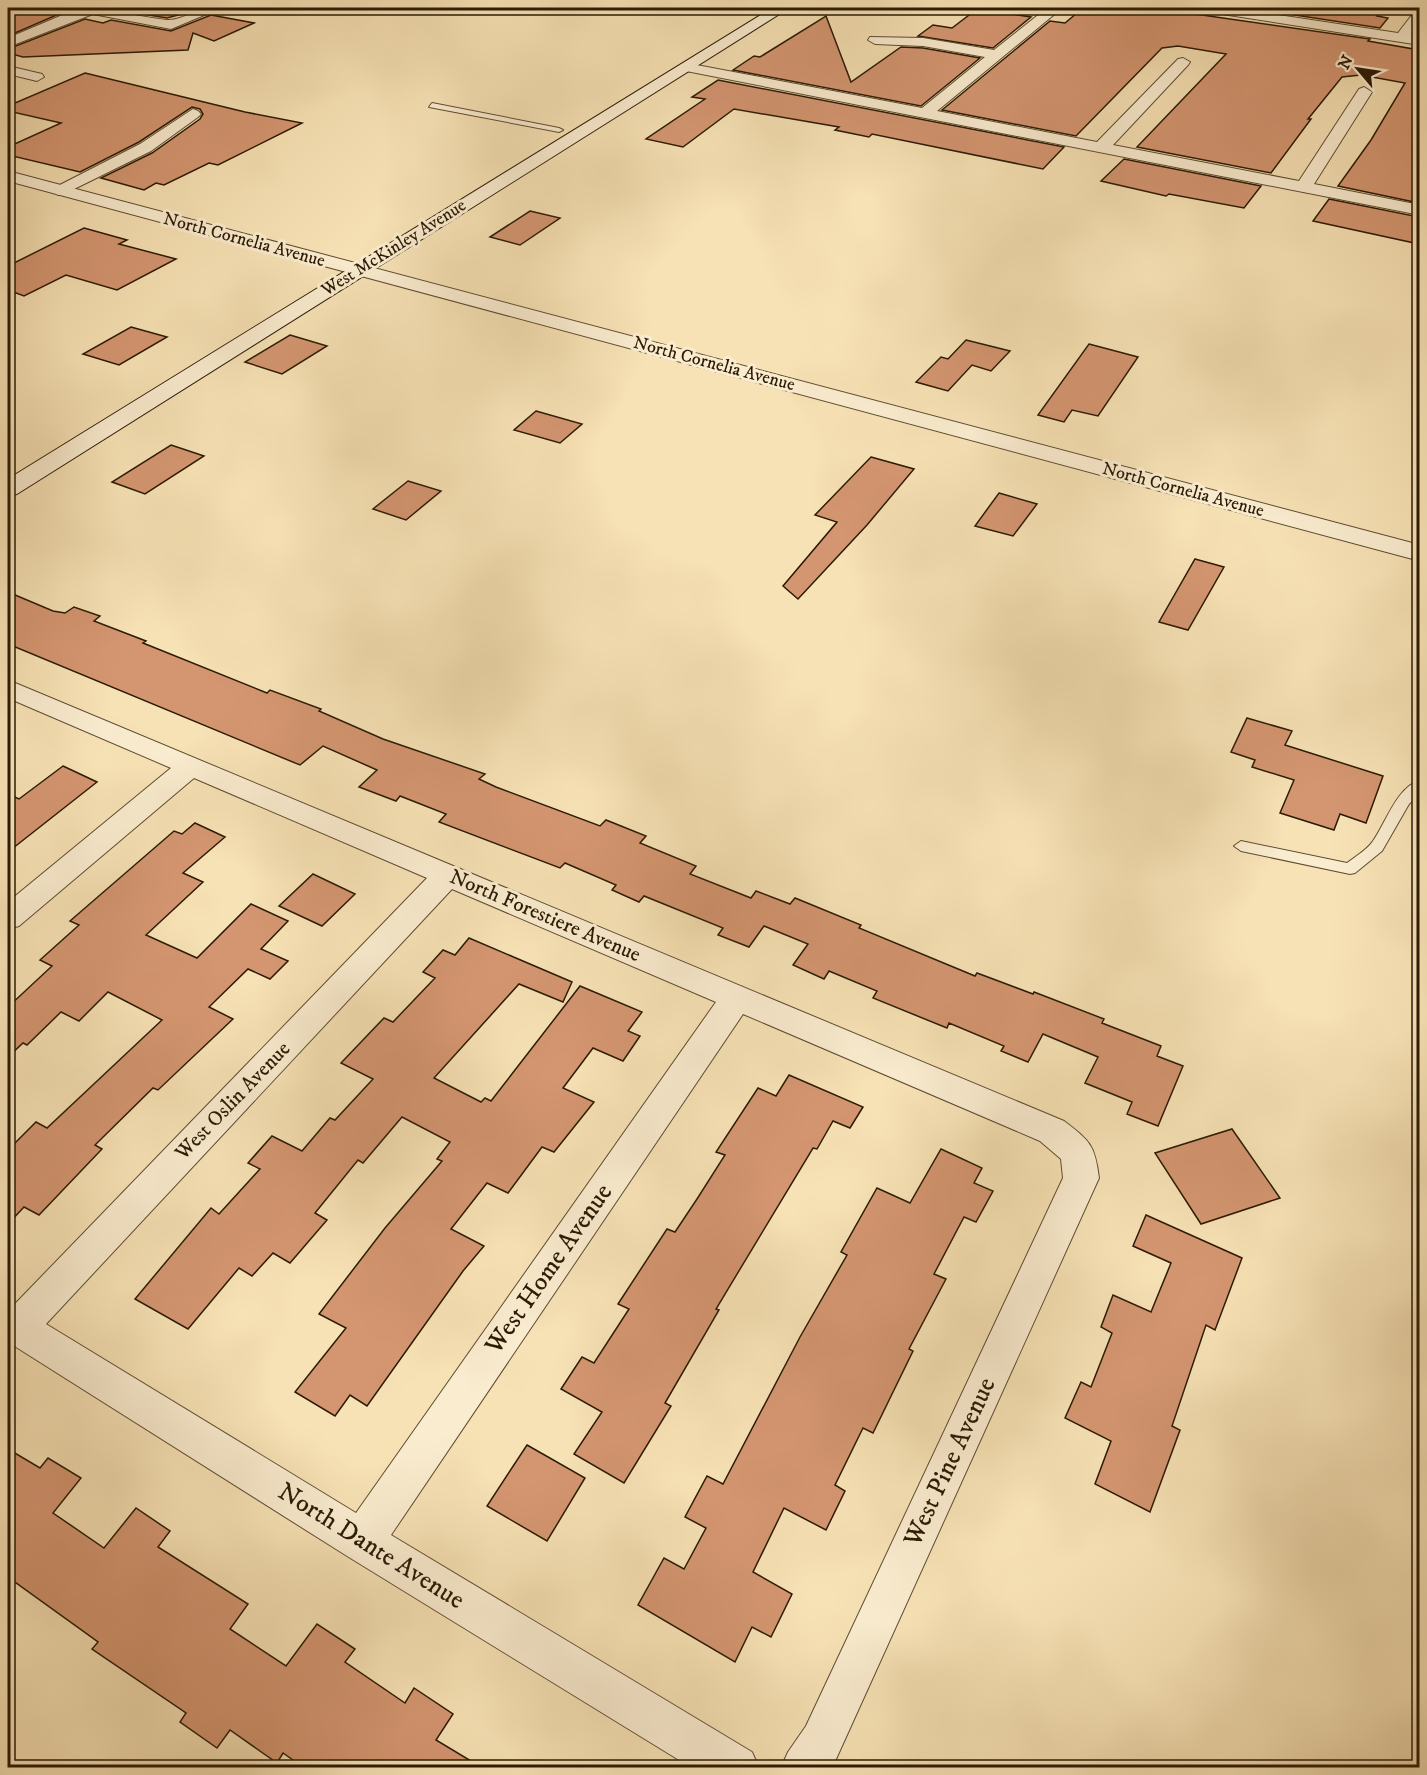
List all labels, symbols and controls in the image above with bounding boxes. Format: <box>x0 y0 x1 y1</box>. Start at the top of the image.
north arrow <box>1328 39 1388 99</box>
text: N <box>1334 52 1358 73</box>
street label: West McKinley Avenue <box>317 195 470 302</box>
street label: North Cornelia Avenue <box>161 208 327 272</box>
street label: North Cornelia Avenue <box>631 332 797 396</box>
street label: North Cornelia Avenue <box>1100 458 1266 522</box>
street label: North Forestiere Avenue <box>445 864 645 968</box>
street label: West Oslin Avenue <box>169 1036 296 1166</box>
street label: West Home Avenue <box>477 1177 620 1362</box>
street label: West Pine Avenue <box>896 1372 1004 1553</box>
street label: North Dante Avenue <box>271 1475 471 1617</box>

